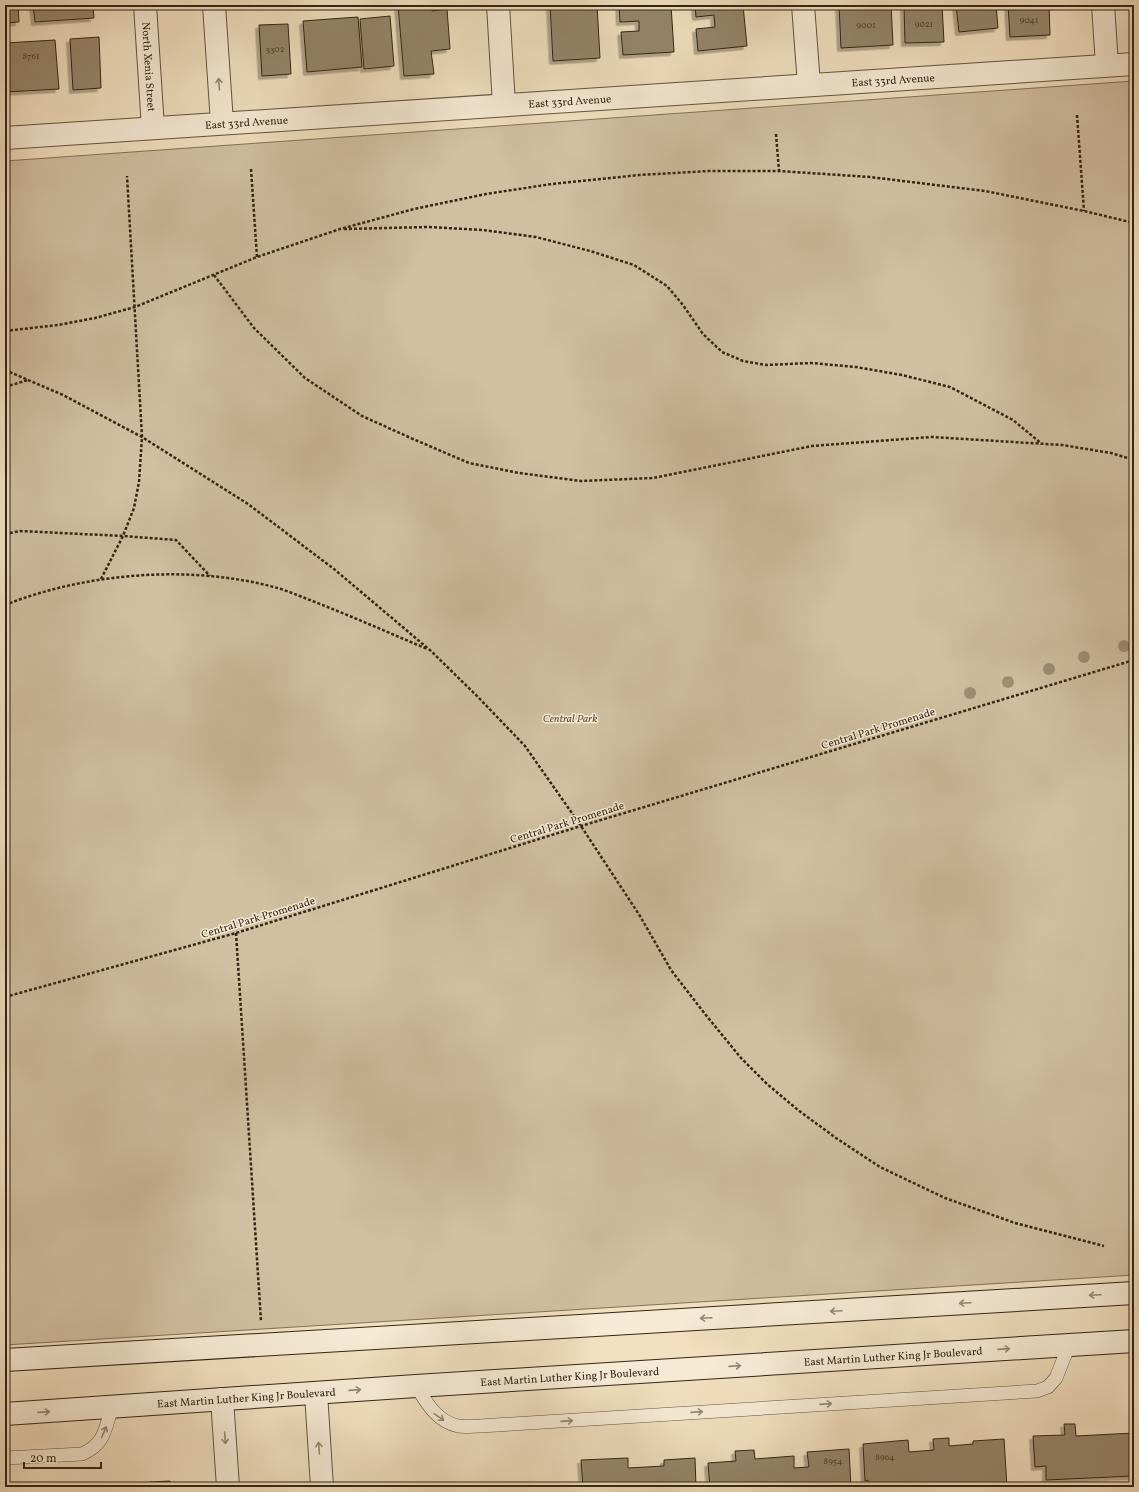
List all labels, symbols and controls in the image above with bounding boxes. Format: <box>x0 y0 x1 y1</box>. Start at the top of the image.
house number: 9041 <box>1020 14 1038 27</box>
house number: 9021 <box>915 18 933 31</box>
house number: 9001 <box>856 19 876 32</box>
street label: North Xenia Street <box>137 22 158 112</box>
house number: 3302 <box>265 43 285 56</box>
house number: 8761 <box>23 50 39 63</box>
street label: East 33rd Avenue <box>851 71 935 91</box>
one-way arrow <box>216 78 223 91</box>
street label: East 33rd Avenue <box>528 92 612 113</box>
street label: East 33rd Avenue <box>205 113 289 134</box>
street label: Central Park Promenade <box>820 705 937 754</box>
park label: Central Park <box>543 712 597 727</box>
street label: Central Park Promenade <box>509 799 626 848</box>
street label: Central Park Promenade <box>200 894 317 943</box>
one-way arrow <box>1089 1292 1102 1299</box>
one-way arrow <box>959 1299 972 1307</box>
one-way arrow <box>830 1307 843 1314</box>
one-way arrow <box>700 1315 713 1322</box>
street label: East Martin Luther King Jr Boulevard <box>803 1345 983 1371</box>
one-way arrow <box>997 1345 1010 1353</box>
one-way arrow <box>728 1363 741 1370</box>
street label: East Martin Luther King Jr Boulevard <box>480 1365 660 1391</box>
street label: East Martin Luther King Jr Boulevard <box>157 1385 336 1413</box>
one-way arrow <box>348 1387 361 1394</box>
one-way arrow <box>819 1401 832 1408</box>
one-way arrow <box>37 1408 50 1415</box>
one-way arrow <box>690 1409 703 1416</box>
one-way arrow <box>434 1413 445 1421</box>
one-way arrow <box>560 1417 573 1424</box>
one-way arrow <box>100 1427 108 1439</box>
one-way arrow <box>221 1431 228 1444</box>
one-way arrow <box>316 1442 323 1455</box>
scale bar <box>24 1444 101 1470</box>
text: 20 m <box>30 1451 57 1467</box>
house number: 8964 <box>875 1451 895 1464</box>
house number: 8954 <box>824 1455 842 1468</box>

